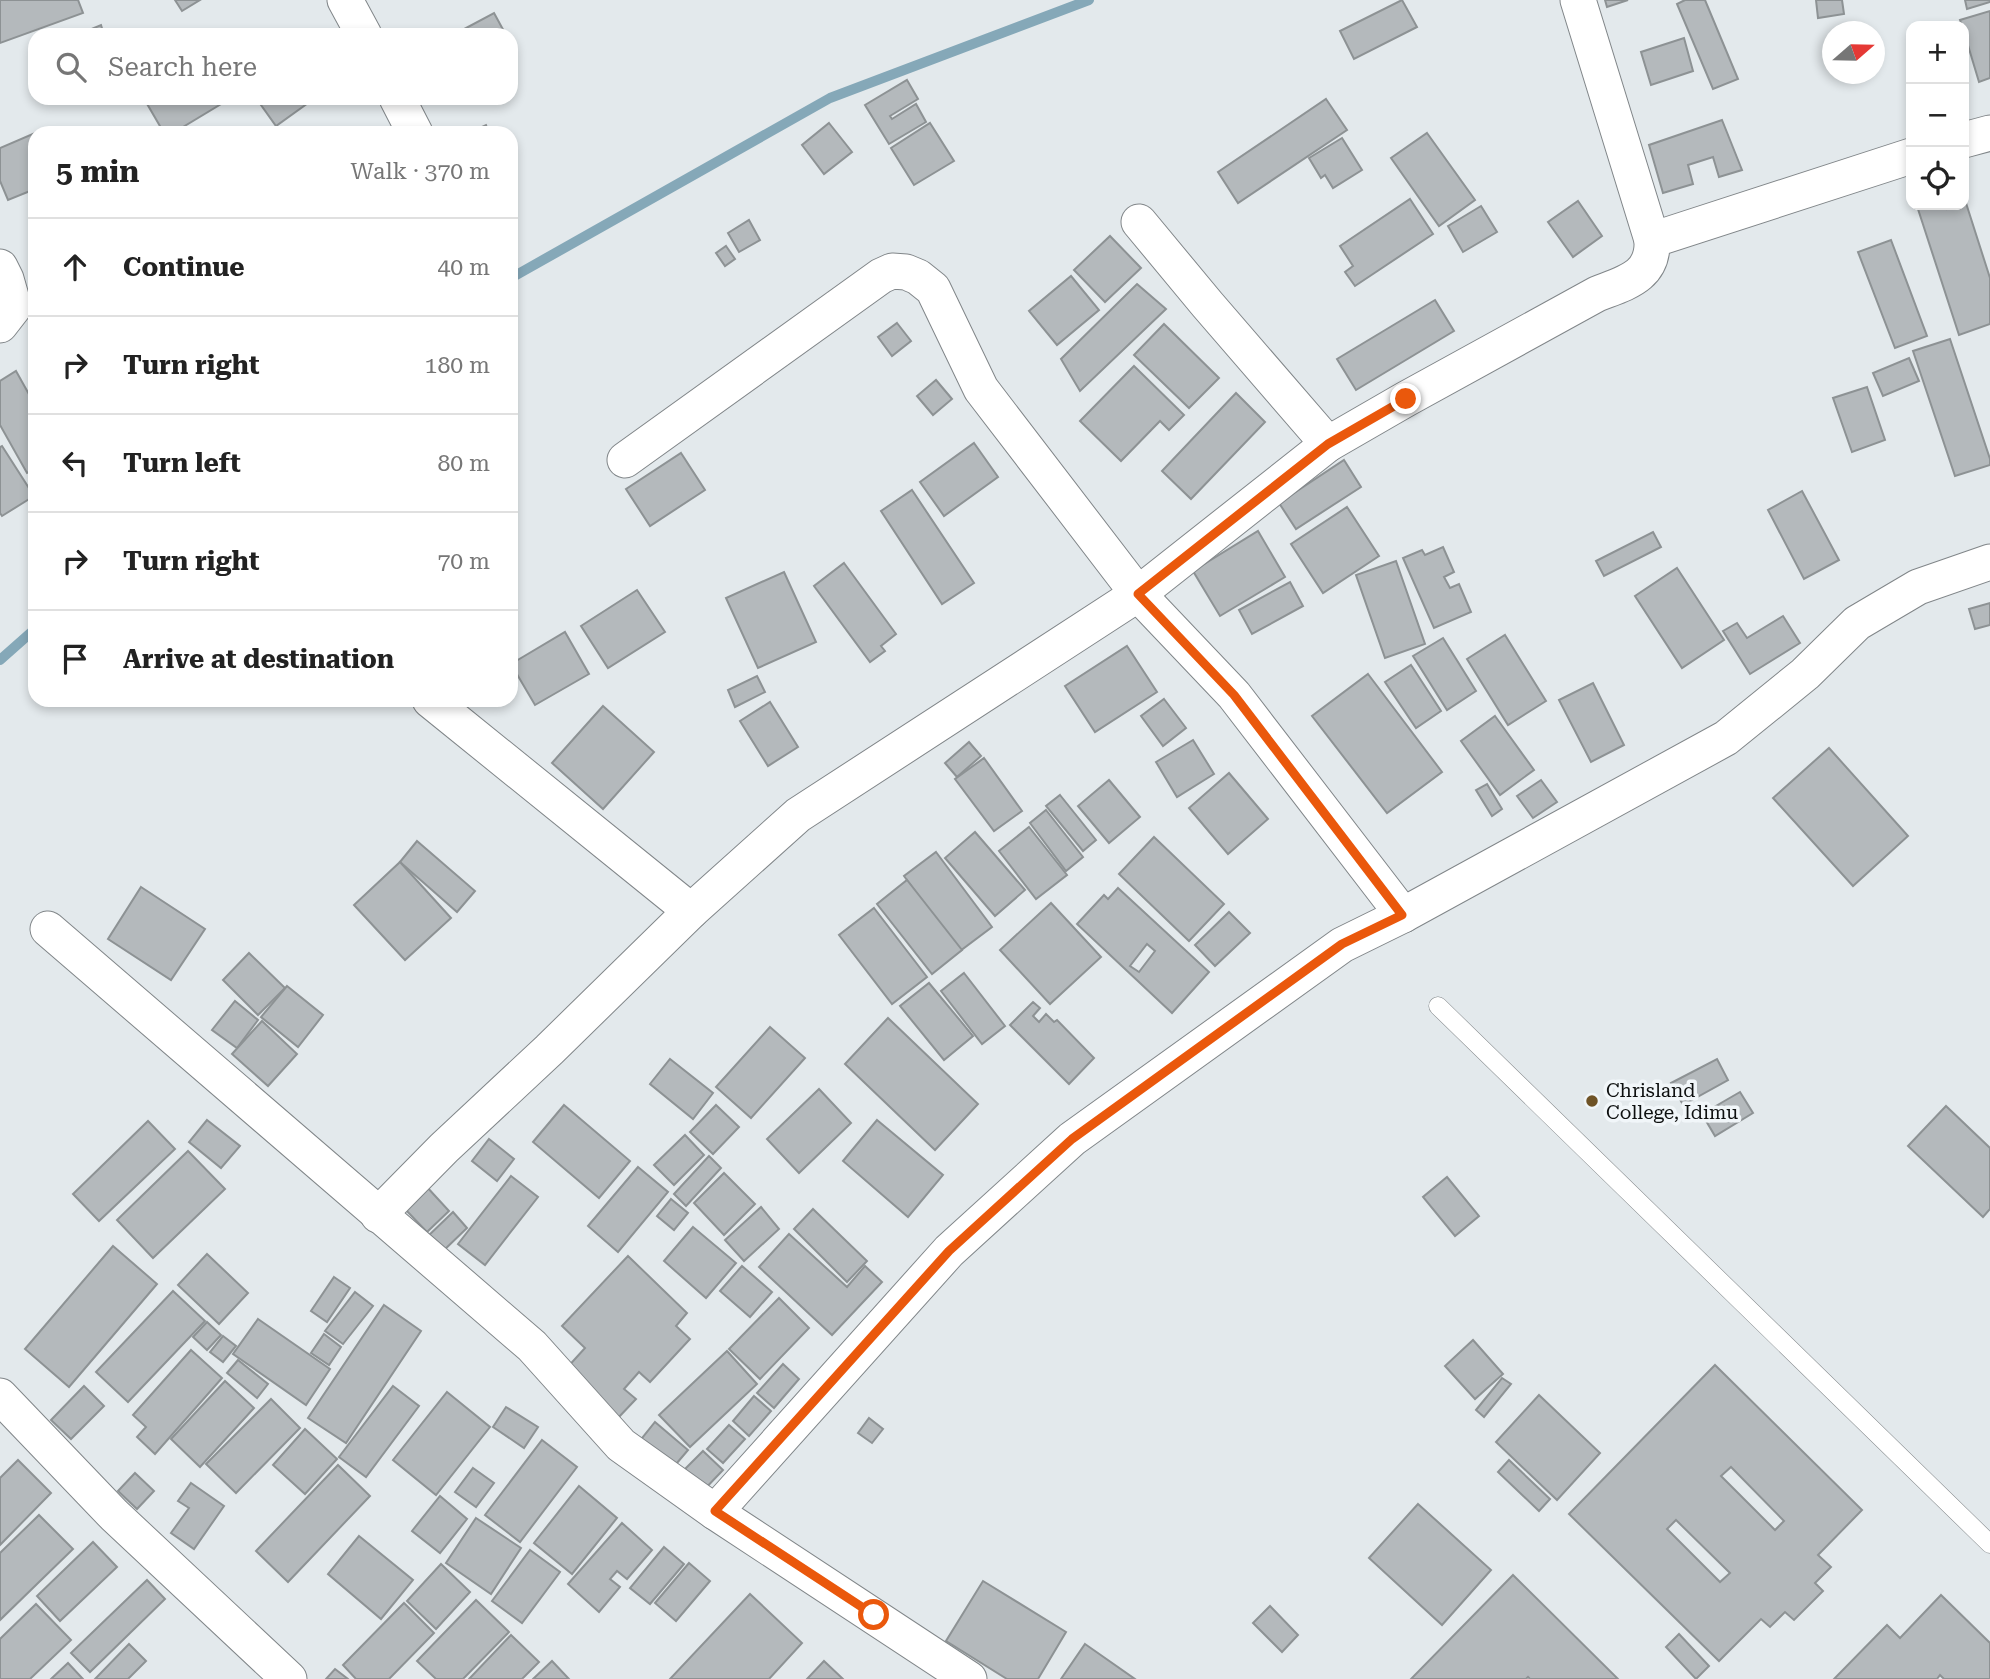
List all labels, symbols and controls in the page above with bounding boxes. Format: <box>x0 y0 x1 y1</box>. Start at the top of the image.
north arrow <box>1822 21 1885 84</box>
map controls <box>1906 21 1969 210</box>
button: + <box>1906 21 1969 84</box>
search box <box>28 28 518 105</box>
icon: search <box>52 48 90 86</box>
text: Search here <box>108 52 257 82</box>
button: − <box>1906 84 1969 147</box>
button: locate <box>1906 147 1969 210</box>
text: 5 min <box>56 154 139 189</box>
text: Walk · 370 m <box>351 158 490 185</box>
icon: ahead <box>56 248 94 286</box>
text: Continue <box>123 252 245 282</box>
text: 40 m <box>437 254 490 281</box>
icon: right <box>56 346 94 384</box>
text: Turn right <box>123 350 259 380</box>
text: 180 m <box>425 352 490 379</box>
route end <box>1390 383 1421 414</box>
icon: left <box>56 444 94 482</box>
text: Turn left <box>123 448 241 478</box>
text: 80 m <box>437 450 490 477</box>
icon: right <box>56 542 94 580</box>
text: Turn right <box>123 546 259 576</box>
text: 70 m <box>437 548 490 575</box>
icon: arrive <box>56 640 94 678</box>
text: Arrive at destination <box>123 644 394 674</box>
place label: Chrisland College, Idimu <box>1606 1079 1738 1124</box>
marker: Chrisland College, Idimu <box>1584 1093 1600 1109</box>
route start <box>858 1599 889 1630</box>

